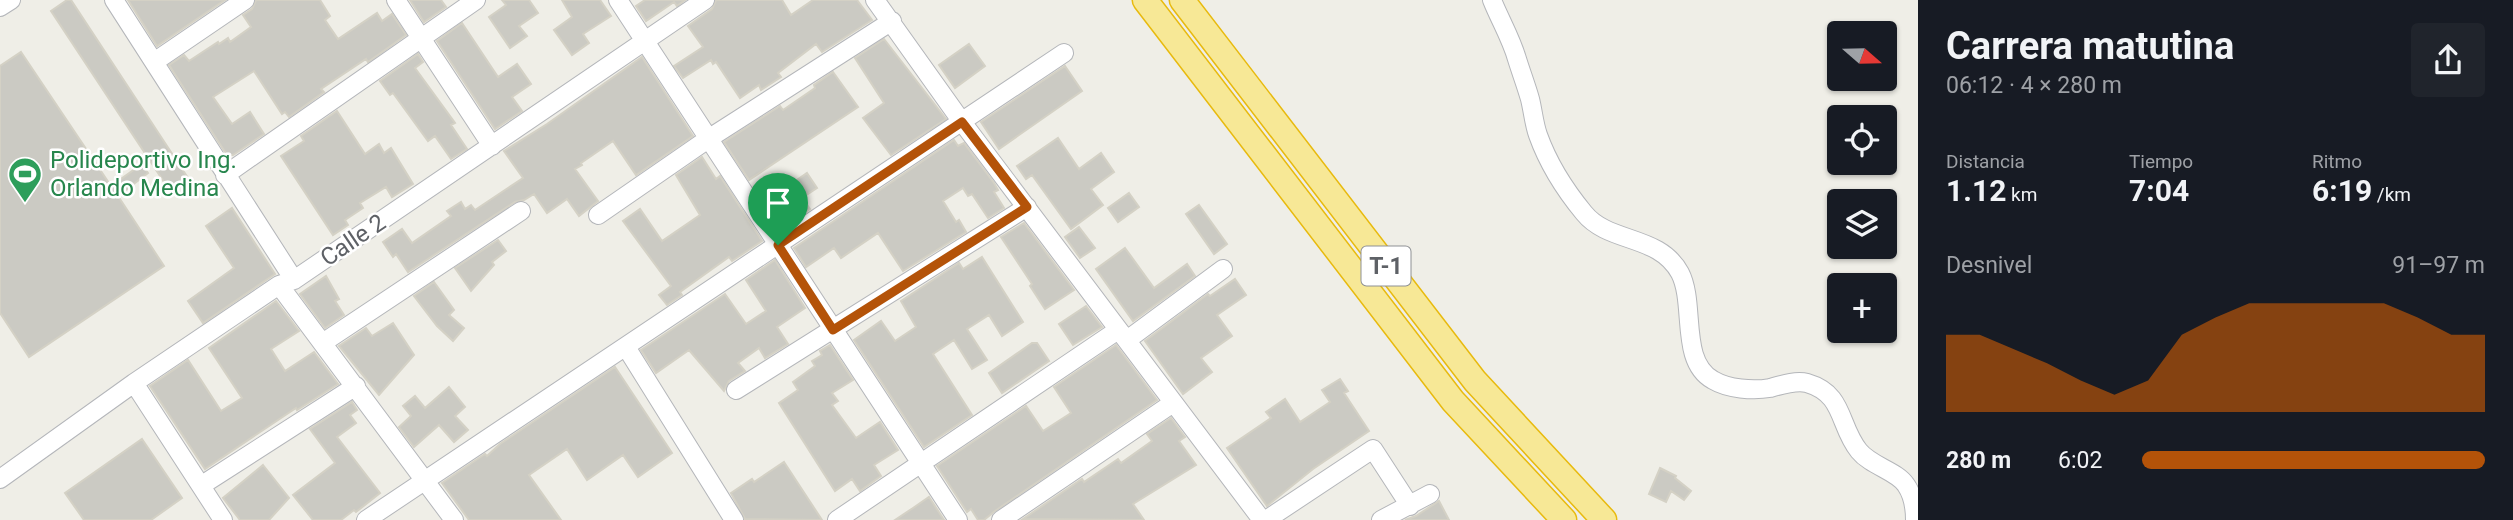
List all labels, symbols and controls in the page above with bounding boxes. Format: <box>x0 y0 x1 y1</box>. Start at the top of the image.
north arrow <box>1827 21 1897 91</box>
map controls <box>1827 21 1897 343</box>
button: share <box>2411 23 2485 97</box>
text: Carrera matutina <box>1946 24 2234 68</box>
text: 06:12 · 4 × 280 m <box>1946 72 2122 99</box>
button: locate <box>1827 105 1897 175</box>
place label: Polideportivo Ing. Orlando Medina <box>50 146 237 202</box>
text: Distancia <box>1946 150 2025 173</box>
text: Tiempo <box>2129 150 2193 173</box>
text: Ritmo <box>2312 150 2362 173</box>
sports icon: Polideportivo Ing. Orlando Medina <box>6 155 44 204</box>
pin <box>748 173 808 245</box>
text: 1.12 <box>1946 173 2006 208</box>
text: 7:04 <box>2129 173 2189 208</box>
text: 6:19 <box>2312 173 2372 208</box>
text: km <box>2006 183 2037 206</box>
text: /km <box>2372 183 2411 206</box>
icon: arrive <box>759 184 797 222</box>
button: layers <box>1827 189 1897 259</box>
street label: Calle 2 <box>315 208 391 272</box>
road number: T-1 <box>1362 246 1410 286</box>
text: Desnivel <box>1946 252 2032 279</box>
text: 91–97 m <box>2392 252 2485 279</box>
button: + <box>1827 273 1897 343</box>
text: 280 m <box>1946 447 2011 474</box>
text: 6:02 <box>2058 447 2102 474</box>

